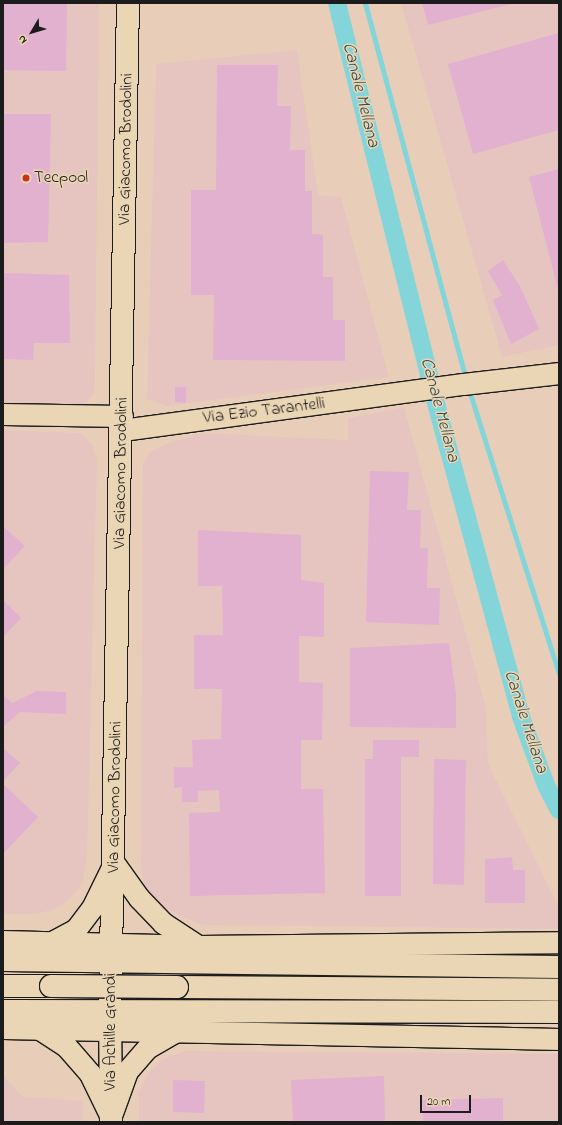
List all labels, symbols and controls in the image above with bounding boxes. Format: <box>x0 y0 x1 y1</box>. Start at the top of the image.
north arrow <box>12 12 52 52</box>
text: N <box>14 32 31 47</box>
water label: Canale Mellana <box>337 40 383 150</box>
street label: Via Giacomo Brodolini <box>114 73 138 225</box>
place label: Tecpool <box>34 168 88 188</box>
marker: Tecpool <box>21 173 31 183</box>
water label: Canale Mellana <box>415 355 463 465</box>
street label: Via Ezio Tarantelli <box>202 393 326 429</box>
street label: Via Giacomo Brodolini <box>109 397 133 549</box>
water label: Canale Mellana <box>498 668 552 776</box>
street label: Via Giacomo Brodolini <box>103 721 127 873</box>
street label: Via Achille Grandi <box>101 973 121 1091</box>
scale bar <box>422 1087 473 1113</box>
text: 20 m <box>427 1093 450 1111</box>

